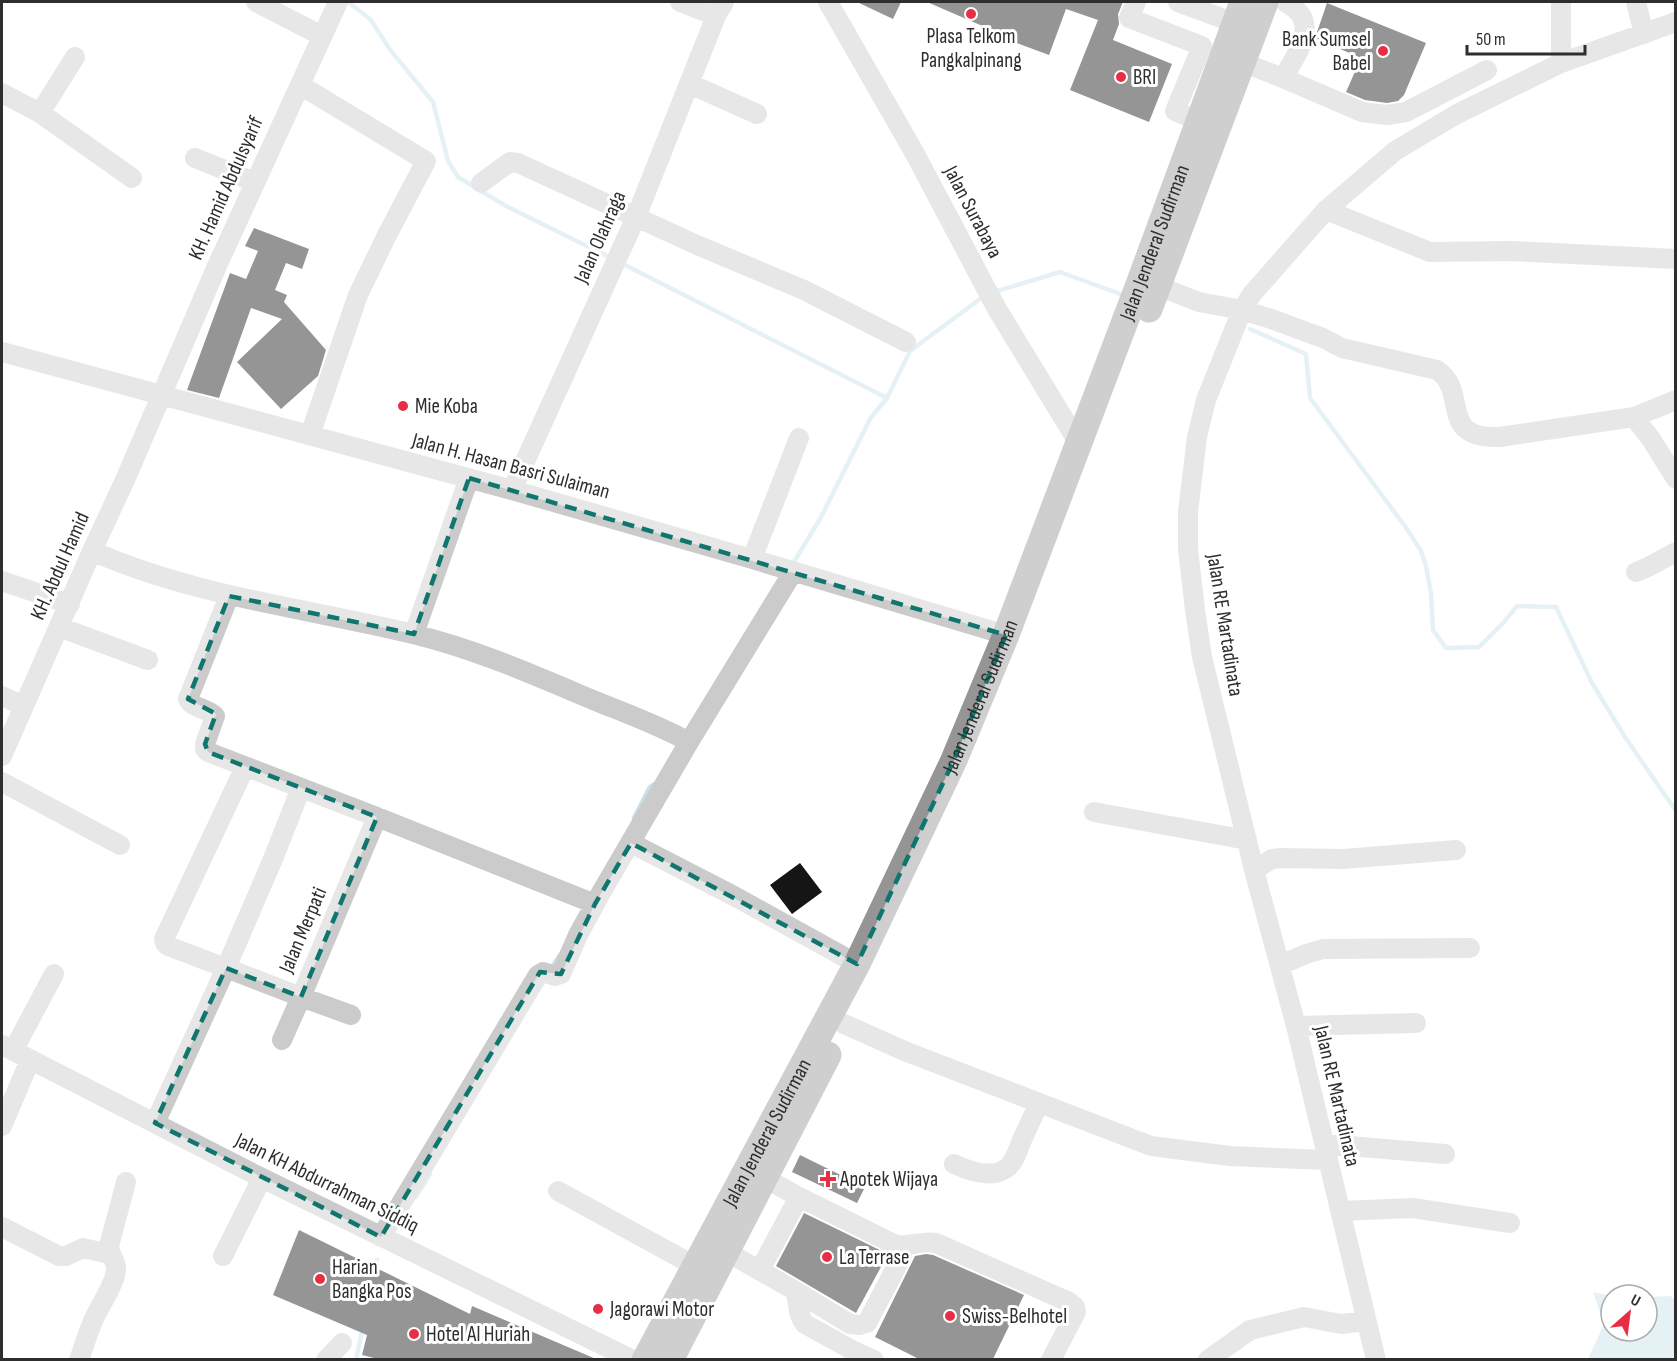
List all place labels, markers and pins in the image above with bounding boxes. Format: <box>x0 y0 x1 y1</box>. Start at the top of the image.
marker: Plasa Telkom Pangkalpinang <box>964 7 978 21</box>
place label: Plasa Telkom Pangkalpinang <box>920 24 1022 73</box>
place label: Bank Sumsel Babel <box>1282 27 1371 76</box>
marker: Bank Sumsel Babel <box>1376 44 1390 58</box>
place label: BRI <box>1133 65 1156 90</box>
marker: BRI <box>1114 70 1128 84</box>
place label: Mie Koba <box>415 394 478 419</box>
marker: Mie Koba <box>396 399 410 413</box>
place label: Apotek Wijaya <box>839 1167 938 1192</box>
marker: Apotek Wijaya <box>821 1172 835 1186</box>
place label: La Terrase <box>839 1245 910 1270</box>
marker: La Terrase <box>820 1250 834 1264</box>
place label: Harian Bangka Pos <box>332 1255 411 1304</box>
marker: Harian Bangka Pos <box>313 1272 327 1286</box>
place label: Jagorawi Motor <box>609 1297 714 1322</box>
marker: Jagorawi Motor <box>591 1302 605 1316</box>
place label: Swiss-Belhotel <box>962 1304 1067 1329</box>
marker: Swiss-Belhotel <box>943 1309 957 1323</box>
place label: Hotel Al Huriah <box>426 1322 530 1347</box>
marker: Hotel Al Huriah <box>407 1327 421 1341</box>

